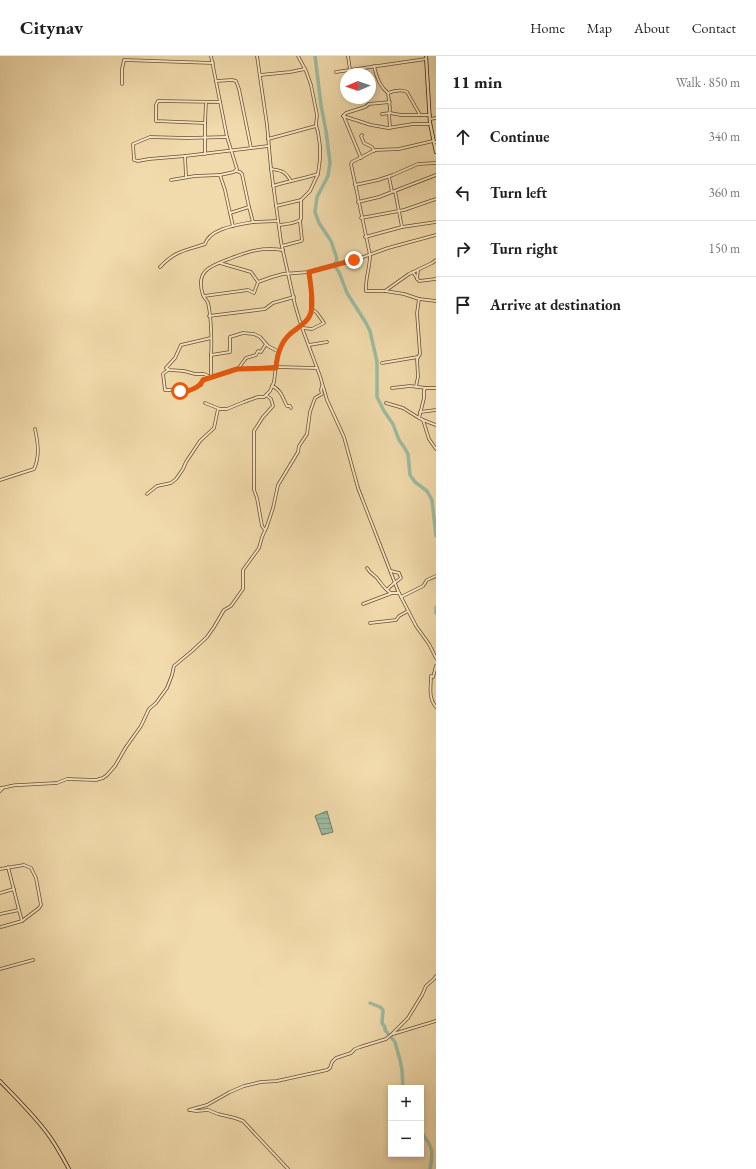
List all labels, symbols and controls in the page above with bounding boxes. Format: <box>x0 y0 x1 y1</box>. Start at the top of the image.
text: Citynav <box>20 15 83 40</box>
text: Home <box>530 19 565 37</box>
text: Map <box>587 19 612 37</box>
text: About <box>634 19 670 37</box>
text: Contact <box>692 19 736 37</box>
north arrow <box>340 68 376 104</box>
text: 11 min <box>452 71 502 93</box>
text: Walk · 850 m <box>676 74 740 91</box>
icon: ahead <box>452 126 474 148</box>
text: Continue <box>490 127 550 146</box>
text: 340 m <box>709 128 740 145</box>
icon: left <box>452 182 474 204</box>
text: Turn left <box>490 183 547 202</box>
text: 360 m <box>709 184 740 201</box>
icon: right <box>452 238 474 260</box>
text: Turn right <box>490 239 558 258</box>
text: 150 m <box>709 240 740 257</box>
route end <box>345 251 363 269</box>
icon: arrive <box>452 294 474 316</box>
text: Arrive at destination <box>490 295 621 314</box>
route start <box>171 382 189 400</box>
map controls <box>388 1085 424 1157</box>
button: + <box>388 1085 424 1121</box>
button: − <box>388 1121 424 1157</box>

